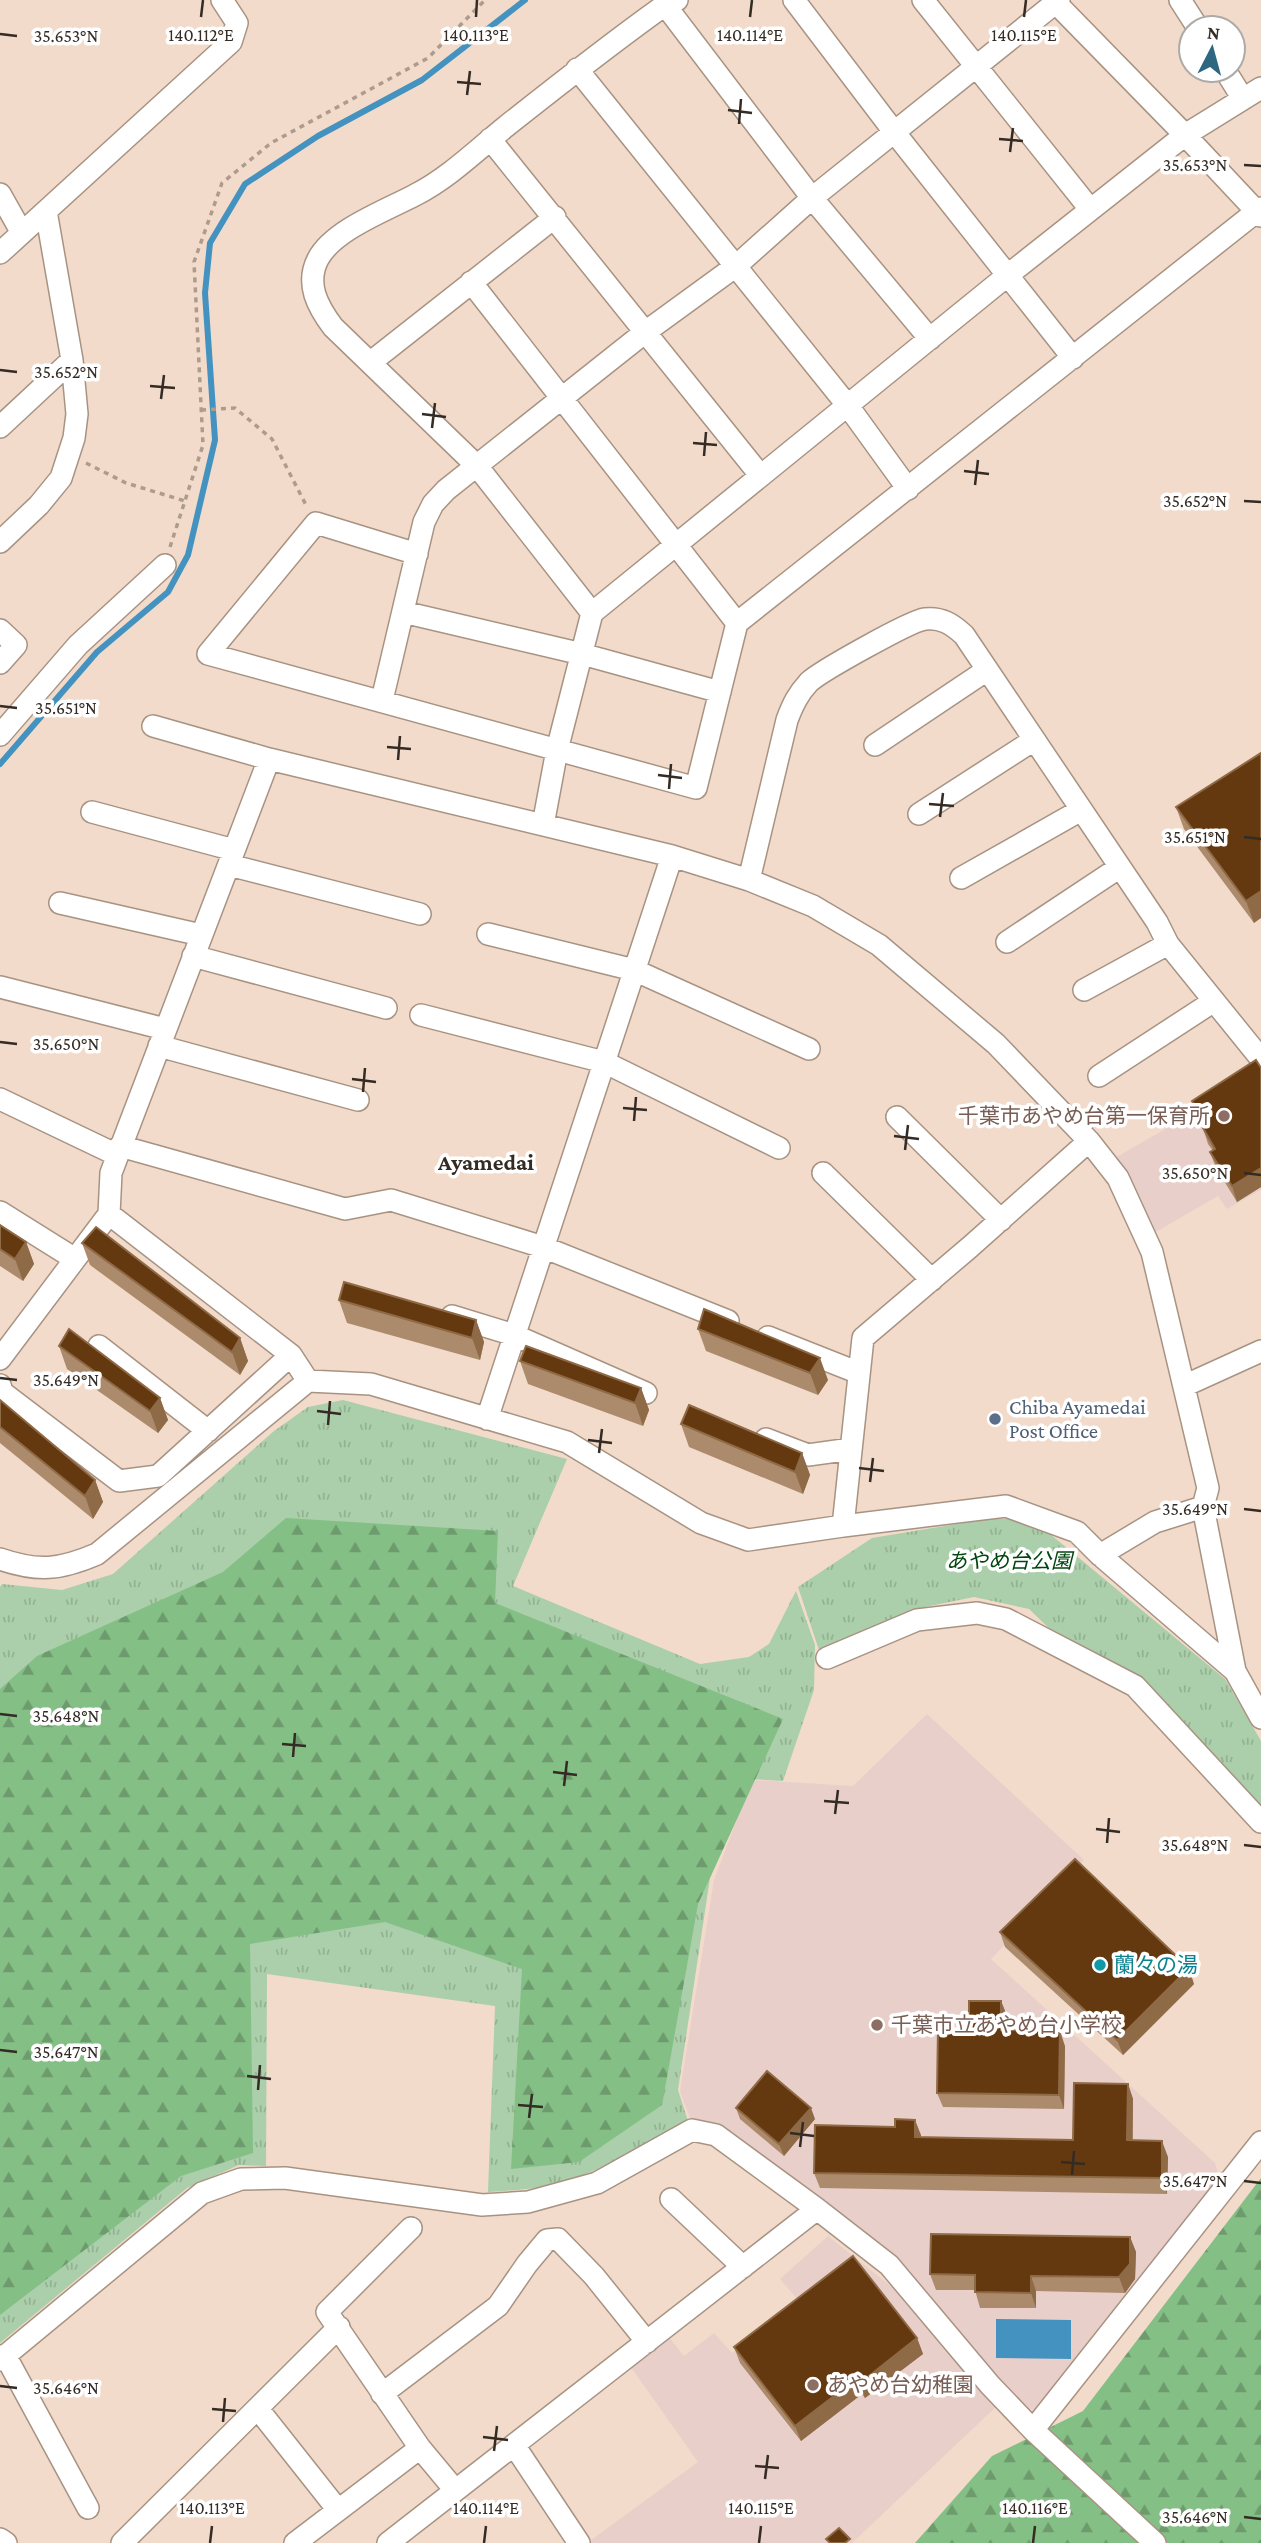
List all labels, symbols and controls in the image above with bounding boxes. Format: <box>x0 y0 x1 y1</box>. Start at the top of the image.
north arrow <box>1177 14 1247 84</box>
text: N <box>1206 21 1221 44</box>
text: 140.112°E <box>168 25 234 45</box>
text: 140.113°E <box>443 25 509 45</box>
text: 140.114°E <box>717 25 783 45</box>
text: 140.115°E <box>991 25 1057 45</box>
text: 35.653°N <box>34 26 98 46</box>
text: 35.653°N <box>1163 155 1227 175</box>
text: 35.652°N <box>34 362 98 382</box>
text: 35.652°N <box>1163 491 1227 511</box>
text: 35.651°N <box>35 698 97 718</box>
text: 35.651°N <box>1164 827 1226 847</box>
text: 35.650°N <box>33 1034 99 1054</box>
place label: 千葉市あやめ台第一保育所 <box>958 1104 1210 1128</box>
marker: 千葉市あやめ台第一保育所 <box>1216 1108 1232 1124</box>
district label: Ayamedai <box>437 1149 534 1175</box>
text: 35.650°N <box>1162 1163 1228 1183</box>
text: 35.649°N <box>33 1370 99 1390</box>
place label: Chiba Ayamedai Post Office <box>1009 1395 1146 1443</box>
marker: Chiba Ayamedai Post Office <box>987 1411 1003 1427</box>
text: 35.649°N <box>1162 1499 1228 1519</box>
park label: あやめ台公園 <box>946 1549 1075 1573</box>
text: 35.648°N <box>33 1706 100 1726</box>
text: 35.648°N <box>1162 1835 1229 1855</box>
place label: 蘭々の湯 <box>1114 1953 1198 1977</box>
marker: 蘭々の湯 <box>1092 1957 1108 1973</box>
place label: 千葉市立あやめ台小学校 <box>891 2013 1122 2037</box>
marker: 千葉市立あやめ台小学校 <box>869 2017 885 2033</box>
text: 35.647°N <box>33 2042 99 2062</box>
text: 35.647°N <box>1162 2171 1228 2191</box>
place label: あやめ台幼稚園 <box>827 2373 974 2397</box>
marker: あやめ台幼稚園 <box>805 2377 821 2393</box>
text: 35.646°N <box>33 2378 99 2398</box>
text: 140.113°E <box>179 2498 245 2518</box>
text: 140.114°E <box>453 2498 519 2518</box>
text: 140.115°E <box>728 2498 794 2518</box>
text: 140.116°E <box>1002 2498 1068 2518</box>
text: 35.646°N <box>1162 2507 1228 2527</box>

